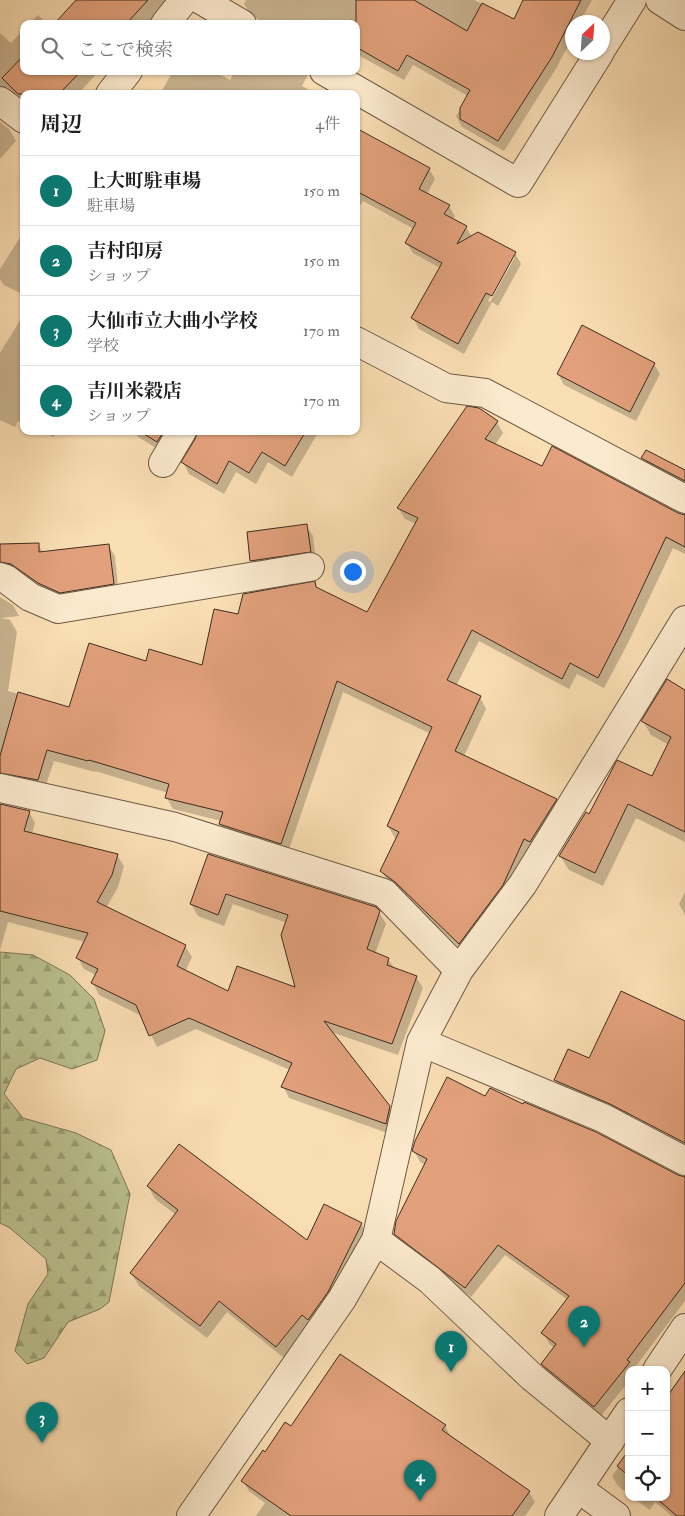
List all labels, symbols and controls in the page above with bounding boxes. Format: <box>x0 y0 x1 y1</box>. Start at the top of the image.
north arrow <box>565 15 610 60</box>
search box <box>20 20 360 75</box>
icon: search <box>38 34 66 62</box>
text: ここで検索 <box>78 38 173 62</box>
text: 周辺 <box>40 111 82 138</box>
text: 4件 <box>315 114 340 134</box>
text: 上大町駐車場 <box>87 169 201 193</box>
text: 1 <box>53 181 59 201</box>
text: 150 m <box>303 181 340 201</box>
text: 駐車場 <box>87 196 135 216</box>
text: 吉村印房 <box>87 239 163 263</box>
text: 2 <box>52 251 60 271</box>
text: 150 m <box>303 251 340 271</box>
text: ショップ <box>87 266 151 286</box>
text: 大仙市立大曲小学校 <box>87 309 258 333</box>
text: 3 <box>53 321 59 341</box>
text: 170 m <box>303 321 340 341</box>
text: 学校 <box>87 336 119 356</box>
text: 吉川米穀店 <box>87 379 182 403</box>
text: 4 <box>52 391 60 411</box>
text: 170 m <box>303 391 340 411</box>
text: ショップ <box>87 406 151 426</box>
your location <box>340 559 366 585</box>
pin: 2 <box>568 1306 600 1347</box>
pin: 1 <box>435 1331 467 1372</box>
map controls <box>625 1366 670 1501</box>
button: + <box>625 1366 670 1411</box>
pin: 3 <box>26 1402 58 1443</box>
button: − <box>625 1411 670 1456</box>
button: locate <box>625 1456 670 1501</box>
pin: 4 <box>404 1460 436 1501</box>

